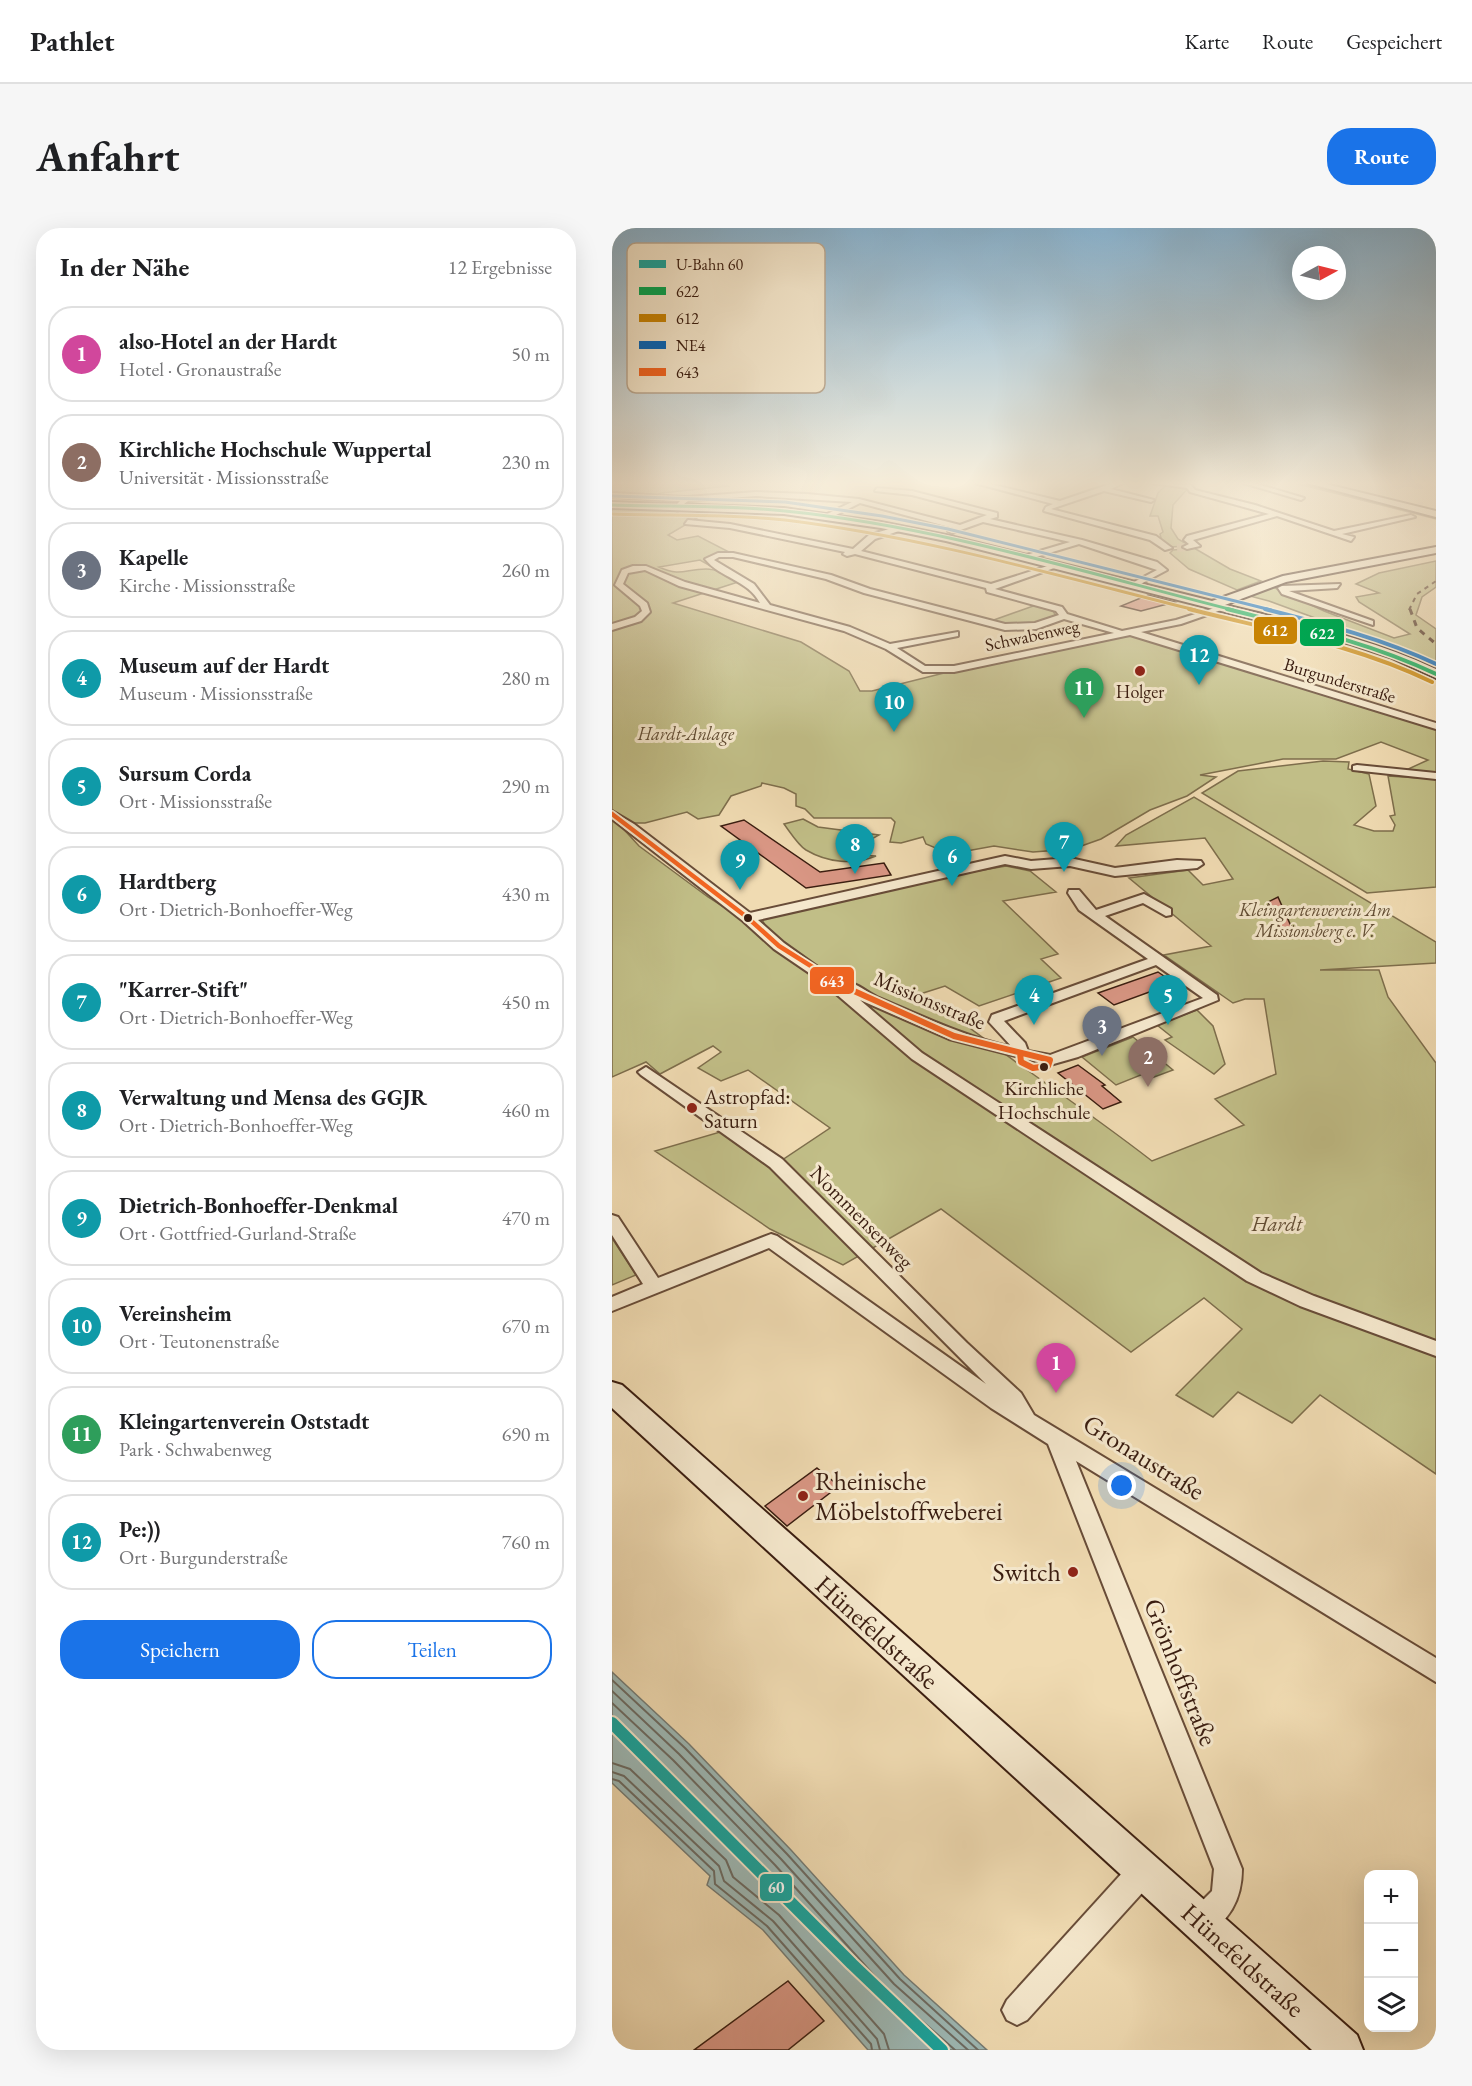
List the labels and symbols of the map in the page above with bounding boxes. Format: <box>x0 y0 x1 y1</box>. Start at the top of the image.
legend <box>627 243 825 393</box>
north arrow <box>1292 246 1346 300</box>
text: U-Bahn 60 <box>676 254 744 275</box>
text: 622 <box>676 281 699 302</box>
text: 612 <box>676 308 699 329</box>
text: NE4 <box>676 335 706 356</box>
text: 643 <box>676 362 699 383</box>
street label: Schwabenweg <box>983 614 1081 656</box>
line badge: 612 <box>1253 616 1298 645</box>
line badge: 622 <box>1299 618 1345 647</box>
text: 612 <box>1262 620 1288 641</box>
text: 622 <box>1309 623 1335 644</box>
pin: 12 <box>1180 636 1218 685</box>
street label: Burgunderstraße <box>1281 652 1399 708</box>
marker: Holger <box>1133 664 1147 678</box>
pin: 11 <box>1064 668 1104 718</box>
place label: Holger <box>1116 680 1164 703</box>
pin: 10 <box>874 682 914 732</box>
park label: Hardt-Anlage <box>637 722 735 746</box>
pin: 7 <box>1044 822 1084 872</box>
pin: 8 <box>836 824 874 874</box>
pin: 6 <box>932 836 972 886</box>
pin: 9 <box>720 840 760 890</box>
park label: Kleingartenverein Am Missionsberg e. V. <box>1238 898 1391 943</box>
unlabelled marker <box>742 912 754 924</box>
street label: Missionsstraße <box>870 964 990 1036</box>
line badge: 643 <box>809 966 855 995</box>
text: 643 <box>819 971 845 992</box>
pin: 4 <box>1014 976 1054 1025</box>
pin: 5 <box>1148 976 1188 1025</box>
pin: 3 <box>1082 1006 1122 1056</box>
pin: 2 <box>1128 1038 1168 1087</box>
marker: Kirchliche Hochschule <box>1038 1061 1050 1073</box>
place label: Kirchliche Hochschule <box>998 1075 1090 1125</box>
place label: Astropfad: Saturn <box>703 1083 791 1134</box>
marker: Astropfad: Saturn <box>685 1101 699 1115</box>
street label: Nommensenweg <box>804 1159 920 1275</box>
park label: Hardt <box>1251 1210 1303 1237</box>
pin: 1 <box>1036 1344 1076 1393</box>
street label: Gronaustraße <box>1077 1406 1211 1508</box>
place label: Rheinische Möbelstoffweberei <box>815 1464 1003 1528</box>
your location <box>1107 1471 1136 1500</box>
marker: Rheinische Möbelstoffweberei <box>796 1489 810 1503</box>
place label: Switch <box>993 1555 1061 1589</box>
marker: Switch <box>1066 1565 1080 1579</box>
street label: Hünefeldstraße <box>808 1568 946 1696</box>
street label: Grönhoffstraße <box>1136 1593 1226 1751</box>
line badge: 60 <box>759 1873 793 1902</box>
text: 60 <box>768 1877 785 1898</box>
street label: Hünefeldstraße <box>1174 1896 1312 2024</box>

